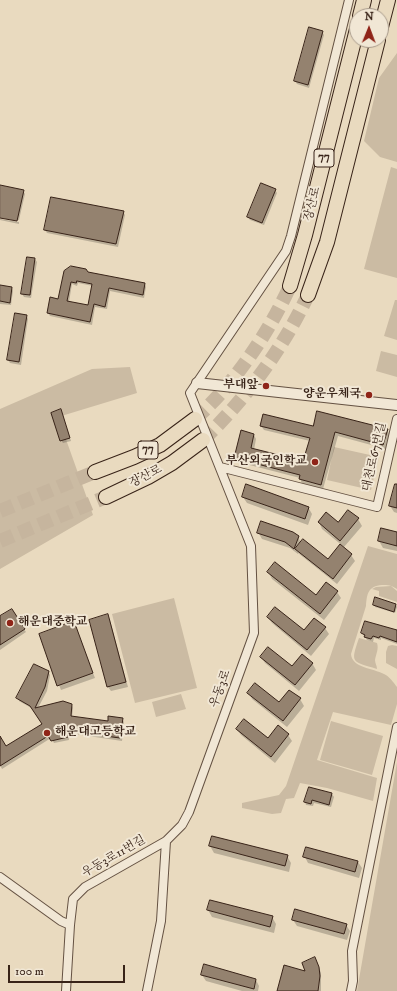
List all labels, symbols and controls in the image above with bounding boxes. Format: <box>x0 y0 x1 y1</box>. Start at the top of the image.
north arrow <box>349 8 389 48</box>
text: N <box>365 10 374 24</box>
road number: 77 <box>314 149 334 167</box>
street label: 장산로 <box>302 185 324 223</box>
place label: 부대앞 <box>223 379 258 393</box>
marker: 부대앞 <box>261 381 271 391</box>
place label: 양운우체국 <box>303 388 361 402</box>
marker: 양운우체국 <box>364 390 374 400</box>
street label: 대천로67번길 <box>360 421 390 493</box>
road number: 77 <box>138 441 158 459</box>
place label: 부산외국인학교 <box>226 455 307 469</box>
marker: 부산외국인학교 <box>310 457 320 467</box>
street label: 장산로 <box>127 463 165 491</box>
place label: 해운대중학교 <box>18 616 88 630</box>
marker: 해운대중학교 <box>5 618 15 628</box>
street label: 우동3로 <box>208 668 234 710</box>
place label: 해운대고등학교 <box>55 726 136 740</box>
marker: 해운대고등학교 <box>42 728 52 738</box>
street label: 우동3로11번길 <box>80 833 148 881</box>
scale bar <box>10 957 127 983</box>
text: 100 m <box>15 964 44 979</box>

